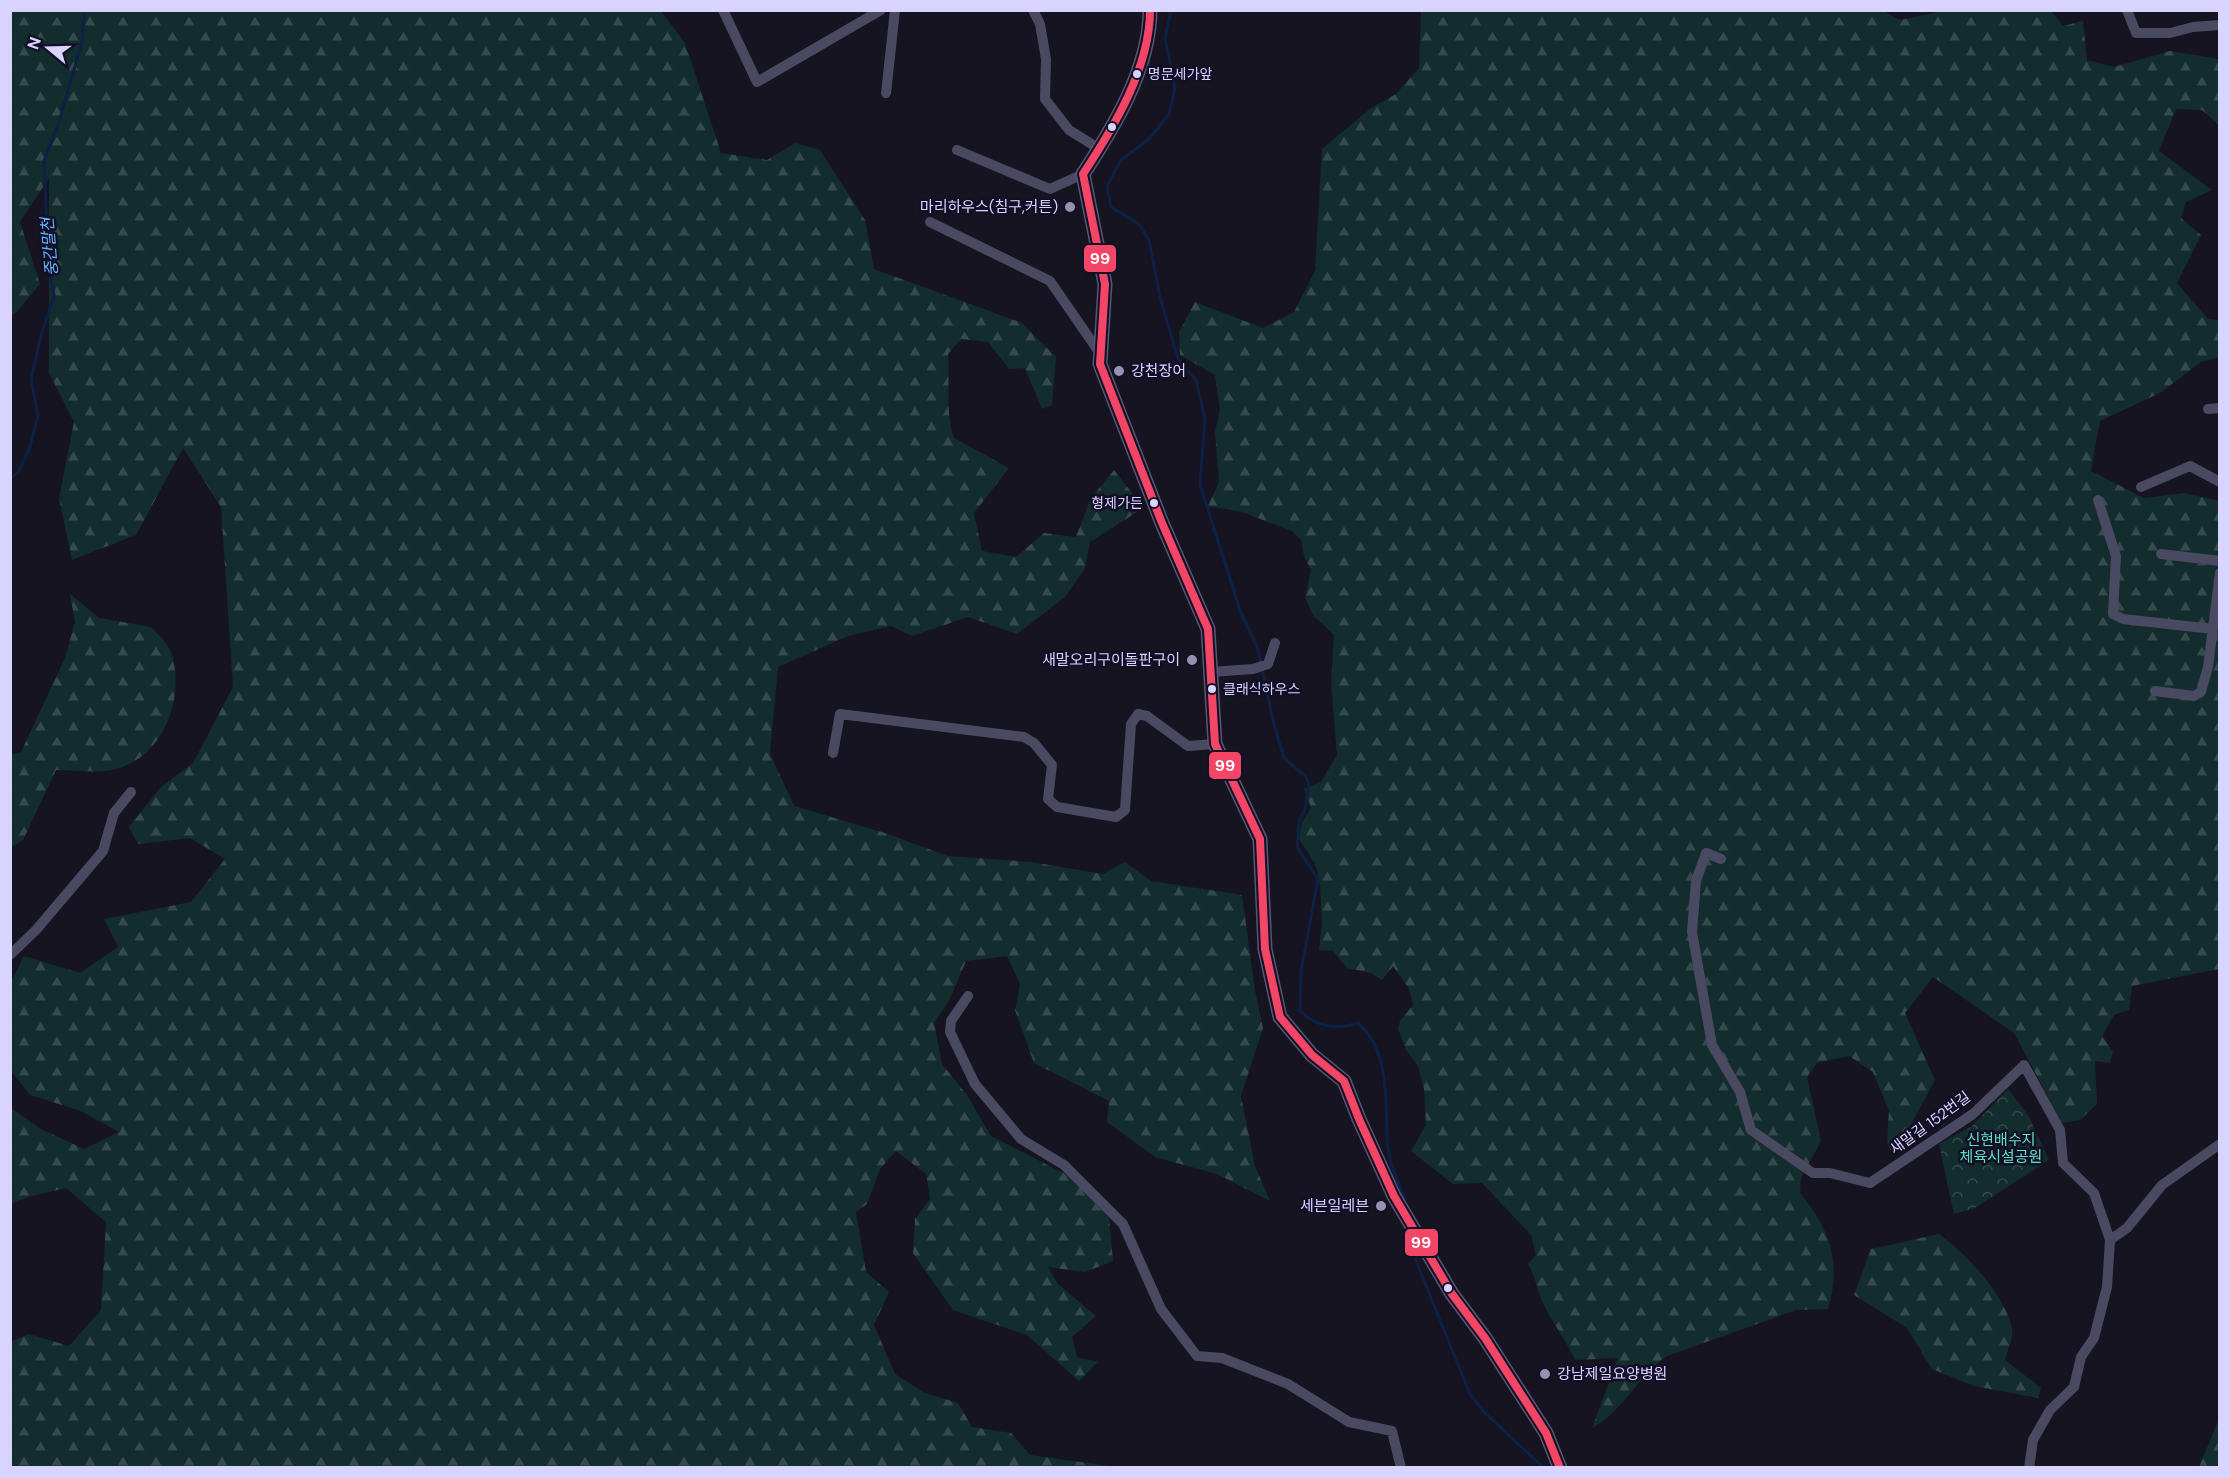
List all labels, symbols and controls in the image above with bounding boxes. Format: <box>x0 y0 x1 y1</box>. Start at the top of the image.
north arrow <box>18 18 78 78</box>
text: N <box>22 34 46 52</box>
place label: 명문세가앞 <box>1148 65 1213 83</box>
marker: 명문세가앞 <box>1131 68 1143 80</box>
unlabelled marker <box>1106 121 1118 133</box>
place label: 마리하우스(침구,커튼) <box>920 197 1058 217</box>
marker: 마리하우스(침구,커튼) <box>1063 200 1077 214</box>
water label: 중간말천 <box>36 214 63 277</box>
line badge: 99 <box>1083 244 1117 273</box>
text: 99 <box>1090 248 1110 269</box>
place label: 강천장어 <box>1131 361 1186 381</box>
marker: 강천장어 <box>1112 364 1126 378</box>
place label: 형제가든 <box>1091 494 1143 512</box>
marker: 형제가든 <box>1148 497 1160 509</box>
place label: 새말오리구이돌판구이 <box>1042 650 1180 670</box>
marker: 새말오리구이돌판구이 <box>1185 653 1199 667</box>
place label: 클래식하우스 <box>1223 680 1300 698</box>
marker: 클래식하우스 <box>1206 683 1218 695</box>
line badge: 99 <box>1208 751 1242 780</box>
text: 99 <box>1215 755 1235 776</box>
street label: 새말길 152번길 <box>1886 1087 1974 1159</box>
park label: 신현배수지 체육시설공원 <box>1960 1130 2042 1167</box>
place label: 세븐일레븐 <box>1300 1196 1369 1216</box>
marker: 세븐일레븐 <box>1374 1199 1388 1213</box>
line badge: 99 <box>1404 1228 1439 1257</box>
text: 99 <box>1411 1232 1431 1253</box>
unlabelled marker <box>1442 1282 1454 1294</box>
place label: 강남제일요양병원 <box>1557 1364 1667 1384</box>
marker: 강남제일요양병원 <box>1538 1367 1552 1381</box>

